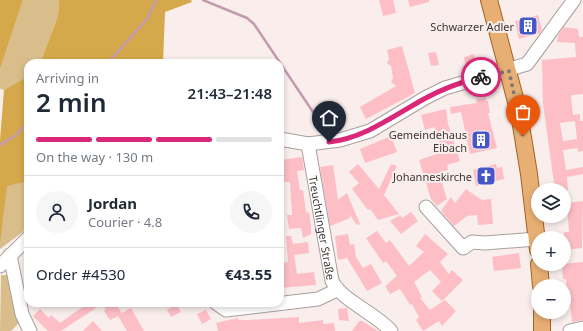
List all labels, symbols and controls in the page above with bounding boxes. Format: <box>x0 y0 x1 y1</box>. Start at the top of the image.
building icon: Schwarzer Adler <box>517 15 539 37</box>
place label: Schwarzer Adler <box>430 19 514 34</box>
courier <box>461 57 501 97</box>
icon: bike <box>470 66 492 88</box>
text: Arriving in <box>36 69 99 87</box>
text: 21:43–21:48 <box>188 83 272 103</box>
text: 2 min <box>36 84 107 120</box>
pin <box>506 95 540 136</box>
pin <box>312 101 346 142</box>
icon: bag <box>512 101 534 123</box>
icon: home <box>318 107 340 129</box>
place label: Gemeindehaus Eibach <box>389 127 467 155</box>
building icon: Gemeindehaus Eibach <box>470 129 492 151</box>
text: On the way · 130 m <box>36 148 153 166</box>
church icon: Johanneskirche <box>475 165 497 187</box>
place label: Johanneskirche <box>392 169 472 184</box>
street label: Treuchtlinger Straße <box>306 174 339 281</box>
map controls <box>531 183 571 319</box>
button: layers <box>531 183 571 223</box>
button: person <box>36 191 78 233</box>
button: phone <box>230 191 272 233</box>
text: Jordan <box>88 193 137 213</box>
text: Courier · 4.8 <box>88 213 162 231</box>
button: + <box>531 231 571 271</box>
text: Order #4530 <box>36 264 125 284</box>
text: €43.55 <box>225 264 272 284</box>
button: − <box>531 279 571 319</box>

